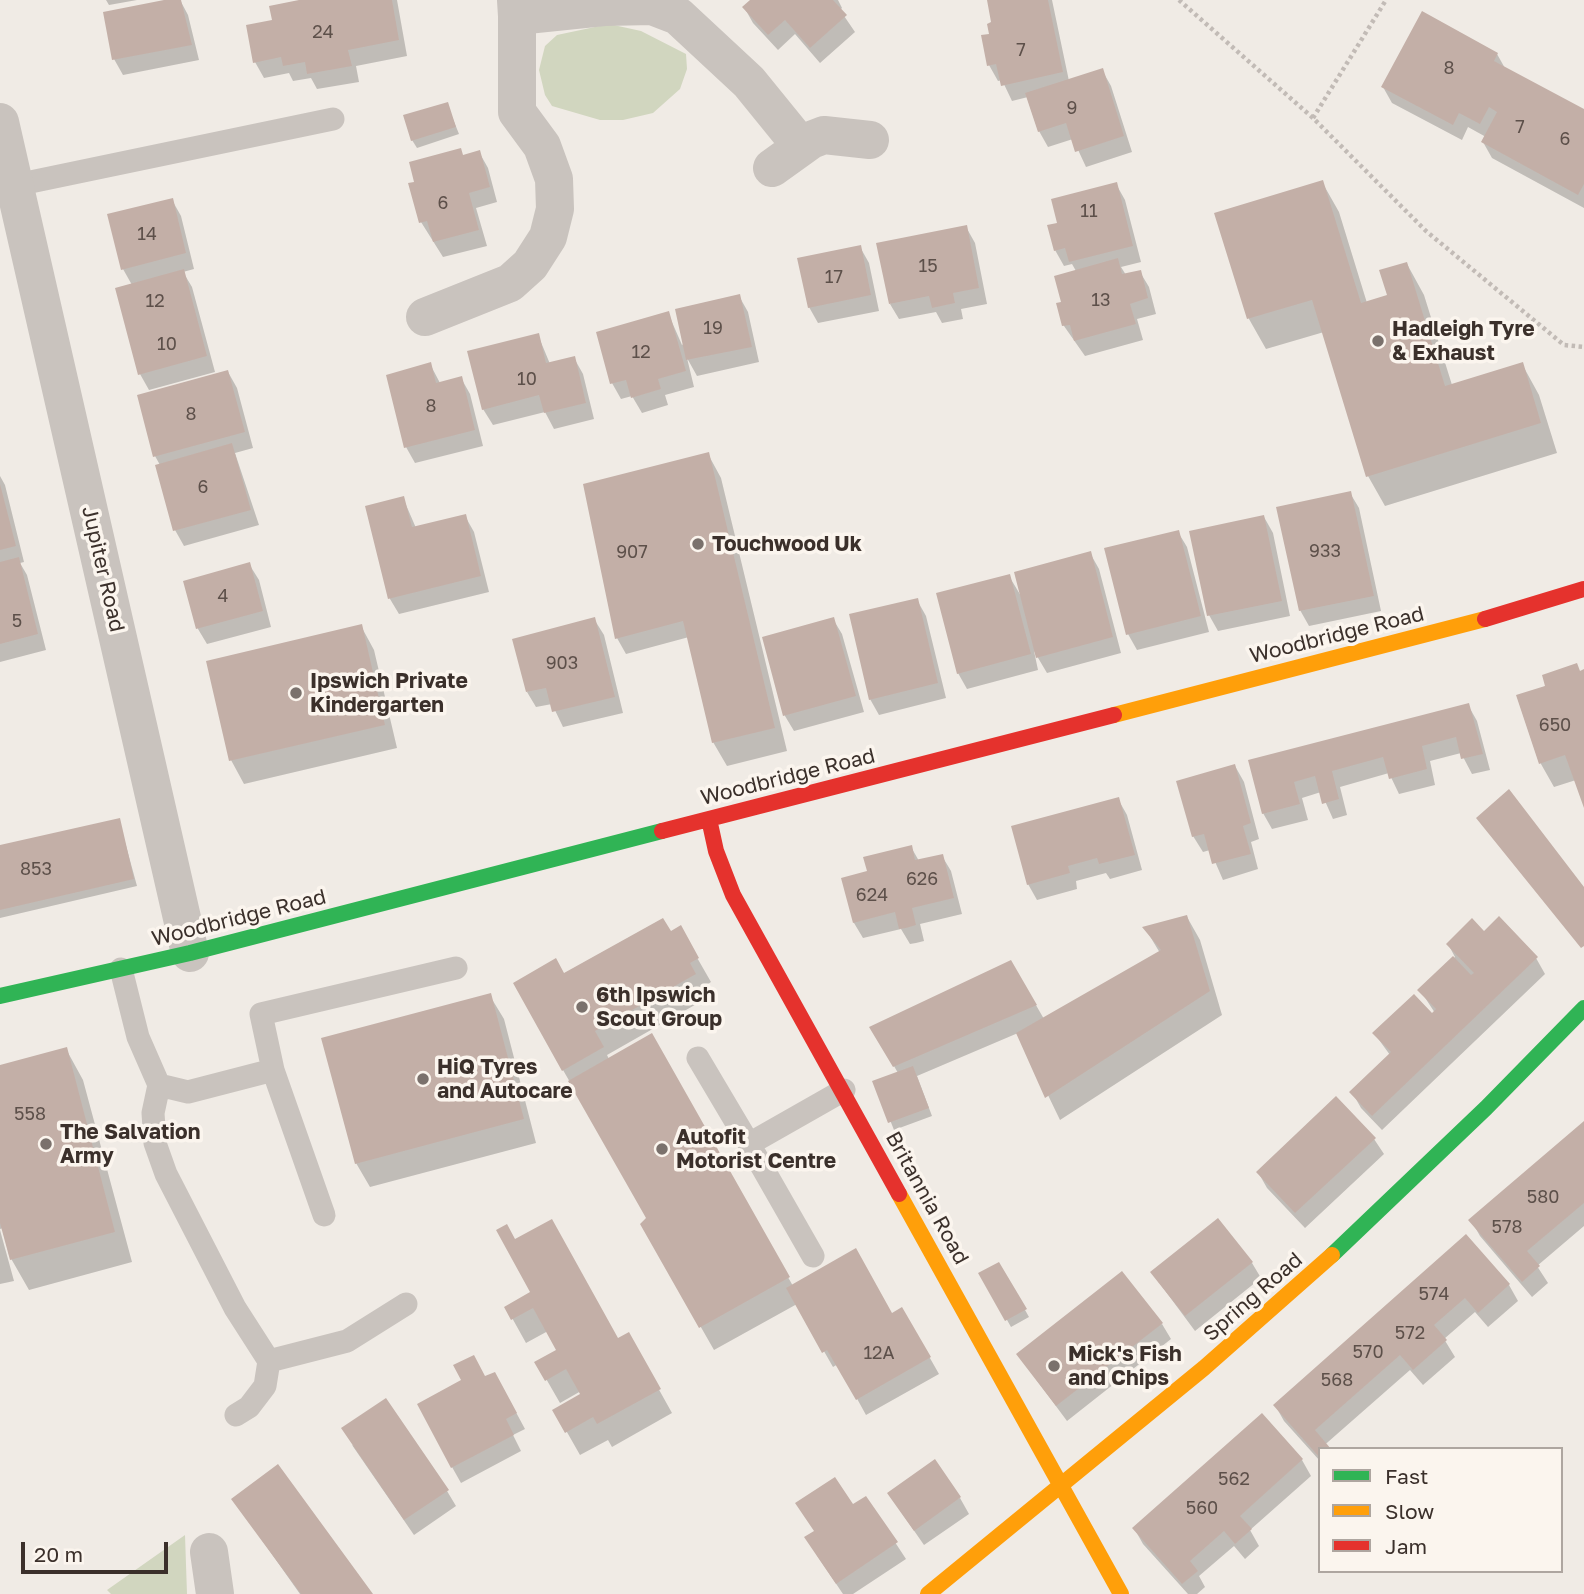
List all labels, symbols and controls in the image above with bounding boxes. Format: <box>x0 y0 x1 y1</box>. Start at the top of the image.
house number: 24 <box>312 21 334 43</box>
house number: 7 <box>1016 39 1026 61</box>
house number: 8 <box>1444 57 1454 79</box>
house number: 9 <box>1067 97 1077 119</box>
house number: 7 <box>1515 116 1525 138</box>
house number: 6 <box>1560 128 1570 150</box>
house number: 6 <box>438 192 448 214</box>
house number: 11 <box>1080 200 1098 222</box>
house number: 14 <box>137 223 157 245</box>
house number: 15 <box>918 255 938 277</box>
house number: 17 <box>825 266 843 288</box>
house number: 13 <box>1091 289 1111 311</box>
house number: 12 <box>145 290 165 312</box>
place label: Hadleigh Tyre & Exhaust <box>1392 316 1535 366</box>
house number: 19 <box>703 317 723 339</box>
house number: 10 <box>157 333 177 355</box>
marker: Hadleigh Tyre & Exhaust <box>1370 333 1386 349</box>
house number: 12 <box>631 341 651 363</box>
house number: 10 <box>517 368 537 390</box>
house number: 8 <box>426 395 436 417</box>
house number: 8 <box>186 403 196 425</box>
house number: 6 <box>198 476 208 498</box>
street label: Jupiter Road <box>76 504 130 634</box>
place label: Touchwood Uk <box>712 531 862 557</box>
marker: Touchwood Uk <box>690 536 706 552</box>
house number: 933 <box>1309 540 1341 562</box>
house number: 907 <box>616 541 648 563</box>
house number: 4 <box>218 585 228 607</box>
street label: Woodbridge Road <box>1247 601 1427 669</box>
house number: 5 <box>12 610 22 632</box>
house number: 903 <box>546 652 578 674</box>
place label: Ipswich Private Kindergarten <box>310 668 468 718</box>
marker: Ipswich Private Kindergarten <box>288 685 304 701</box>
house number: 650 <box>1539 714 1571 736</box>
street label: Woodbridge Road <box>698 743 878 811</box>
house number: 853 <box>20 858 52 880</box>
house number: 626 <box>906 868 938 890</box>
street label: Woodbridge Road <box>149 884 329 952</box>
house number: 624 <box>856 884 888 906</box>
place label: 6th Ipswich Scout Group <box>596 982 722 1032</box>
marker: 6th Ipswich Scout Group <box>574 999 590 1015</box>
place label: HiQ Tyres and Autocare <box>437 1054 573 1104</box>
marker: HiQ Tyres and Autocare <box>415 1071 431 1087</box>
house number: 558 <box>14 1103 46 1125</box>
place label: The Salvation Army <box>60 1119 200 1169</box>
place label: Autofit Motorist Centre <box>676 1124 836 1174</box>
street label: Britannia Road <box>880 1127 974 1269</box>
marker: The Salvation Army <box>38 1136 54 1152</box>
marker: Autofit Motorist Centre <box>654 1141 670 1157</box>
house number: 580 <box>1527 1186 1559 1208</box>
house number: 578 <box>1492 1216 1522 1238</box>
street label: Spring Road <box>1198 1247 1308 1347</box>
house number: 574 <box>1419 1283 1449 1305</box>
house number: 572 <box>1395 1322 1425 1344</box>
place label: Mick's Fish and Chips <box>1068 1341 1182 1391</box>
house number: 570 <box>1352 1341 1384 1363</box>
house number: 12A <box>863 1342 895 1364</box>
marker: Mick's Fish and Chips <box>1046 1358 1062 1374</box>
house number: 568 <box>1321 1369 1353 1391</box>
legend <box>1318 1447 1563 1573</box>
text: Fast <box>1385 1463 1428 1489</box>
house number: 562 <box>1218 1468 1250 1490</box>
house number: 560 <box>1186 1497 1218 1519</box>
text: Slow <box>1385 1498 1434 1524</box>
scale bar <box>24 1528 172 1572</box>
text: Jam <box>1385 1533 1427 1559</box>
text: 20 m <box>34 1541 83 1567</box>

